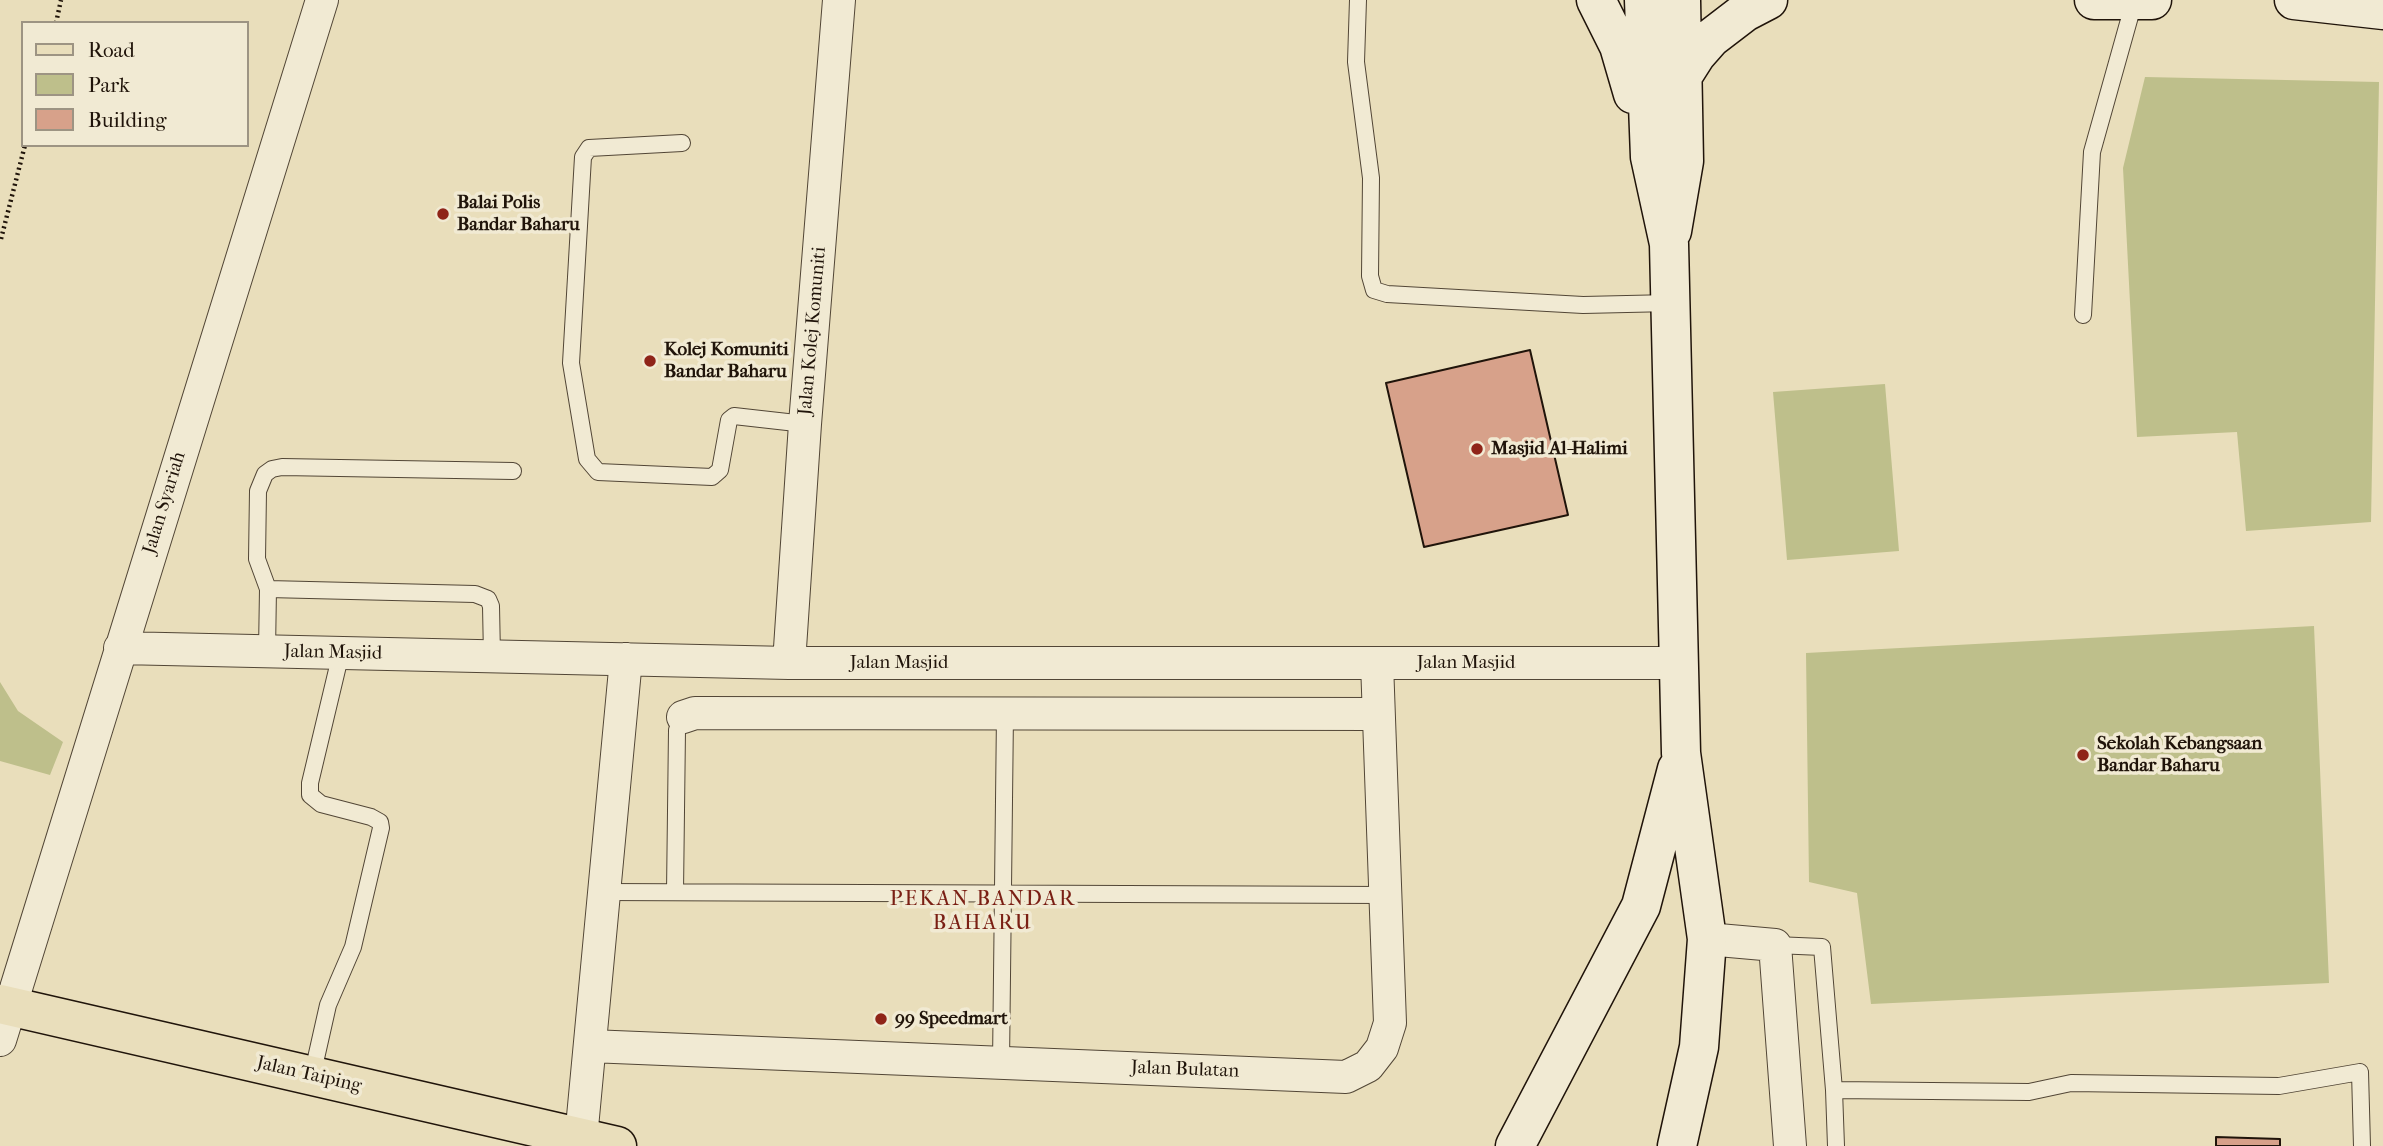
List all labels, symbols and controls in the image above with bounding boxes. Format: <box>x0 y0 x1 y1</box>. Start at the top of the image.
legend <box>21 21 248 147</box>
text: Road <box>88 38 135 62</box>
text: Park <box>88 73 130 97</box>
text: Building <box>88 108 166 132</box>
place label: Balai Polis Bandar Baharu <box>457 192 580 236</box>
marker: Balai Polis Bandar Baharu <box>435 206 451 222</box>
street label: Jalan Kolej Komuniti <box>794 246 832 416</box>
place label: Kolej Komuniti Bandar Baharu <box>664 339 789 383</box>
marker: Kolej Komuniti Bandar Baharu <box>642 353 658 369</box>
place label: Masjid Al-Halimi <box>1491 438 1628 460</box>
marker: Masjid Al-Halimi <box>1469 441 1485 457</box>
street label: Jalan Syariah <box>139 449 191 557</box>
street label: Jalan Masjid <box>284 641 382 665</box>
street label: Jalan Masjid <box>850 652 948 674</box>
street label: Jalan Masjid <box>1417 652 1515 674</box>
place label: Sekolah Kebangsaan Bandar Baharu <box>2097 733 2262 777</box>
marker: Sekolah Kebangsaan Bandar Baharu <box>2075 747 2091 763</box>
district label: PEKAN BANDAR BAHARU <box>891 887 1075 937</box>
place label: 99 Speedmart <box>895 1008 1008 1030</box>
marker: 99 Speedmart <box>873 1011 889 1027</box>
street label: Jalan Taiping <box>254 1052 364 1098</box>
street label: Jalan Bulatan <box>1130 1057 1240 1083</box>

